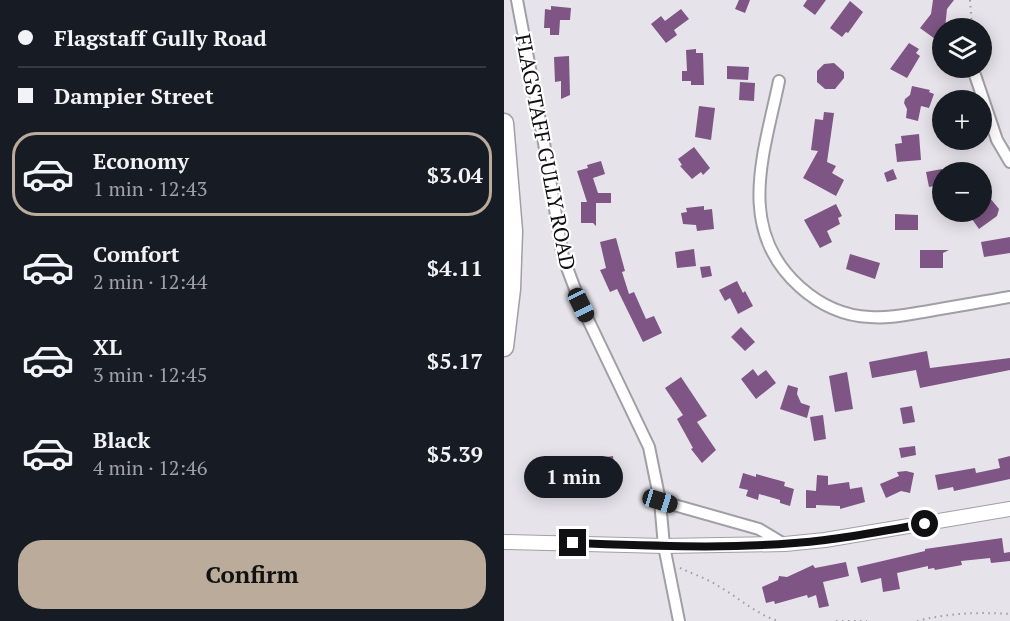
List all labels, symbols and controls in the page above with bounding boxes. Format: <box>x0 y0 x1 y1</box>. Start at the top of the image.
map controls <box>932 18 992 222</box>
button: layers <box>932 18 992 78</box>
text: Flagstaff Gully Road <box>54 23 267 52</box>
street label: FLAGSTAFF GULLY ROAD <box>509 31 583 273</box>
text: Dampier Street <box>54 81 214 110</box>
button: + <box>932 90 992 150</box>
text: Economy <box>93 146 189 175</box>
icon: car <box>21 147 75 201</box>
text: $3.04 <box>427 160 483 189</box>
button: − <box>932 162 992 222</box>
text: 1 min · 12:43 <box>93 175 207 202</box>
text: Comfort <box>93 239 179 268</box>
icon: car <box>21 240 75 294</box>
text: $4.11 <box>427 253 483 282</box>
text: 2 min · 12:44 <box>93 268 207 295</box>
car <box>565 285 597 325</box>
text: XL <box>93 332 122 361</box>
icon: car <box>21 333 75 387</box>
text: $5.17 <box>427 346 483 375</box>
text: 3 min · 12:45 <box>93 361 207 388</box>
text: Black <box>93 425 150 454</box>
icon: car <box>21 426 75 480</box>
text: $5.39 <box>427 439 483 468</box>
text: 4 min · 12:46 <box>93 454 207 481</box>
callout: 1 min <box>524 456 622 498</box>
text: 1 min <box>546 463 601 490</box>
car <box>640 487 680 515</box>
route start <box>911 510 938 537</box>
route end <box>559 529 586 556</box>
button: Confirm <box>18 540 486 609</box>

